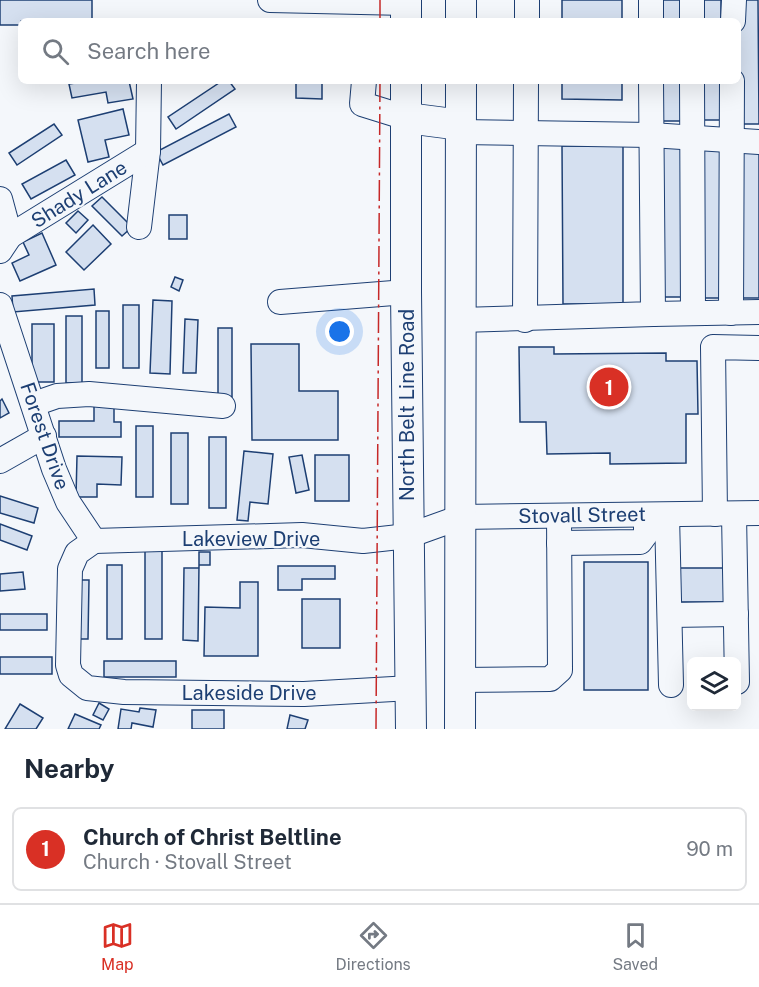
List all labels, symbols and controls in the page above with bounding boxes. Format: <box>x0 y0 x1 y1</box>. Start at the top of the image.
search box <box>18 18 741 84</box>
icon: search <box>39 35 72 68</box>
text: Search here <box>87 38 211 64</box>
street label: Shady Lane <box>27 155 131 233</box>
street label: North Belt Line Road <box>395 309 419 501</box>
your location <box>325 317 354 346</box>
pin: 1 <box>590 364 628 410</box>
street label: Forest Drive <box>15 379 75 493</box>
street label: Stovall Street <box>518 502 646 528</box>
street label: Lakeview Drive <box>182 527 320 551</box>
map controls <box>687 657 741 711</box>
button: layers <box>687 657 741 711</box>
street label: Lakeside Drive <box>181 681 317 705</box>
text: Nearby <box>24 753 114 784</box>
text: Church of Christ Beltline <box>83 824 342 850</box>
text: 1 <box>41 837 50 861</box>
text: 90 m <box>686 837 733 861</box>
text: Church · Stovall Street <box>83 850 292 874</box>
tab: Map <box>101 919 134 974</box>
tab: Directions <box>336 919 411 974</box>
tab: Saved <box>612 919 658 974</box>

